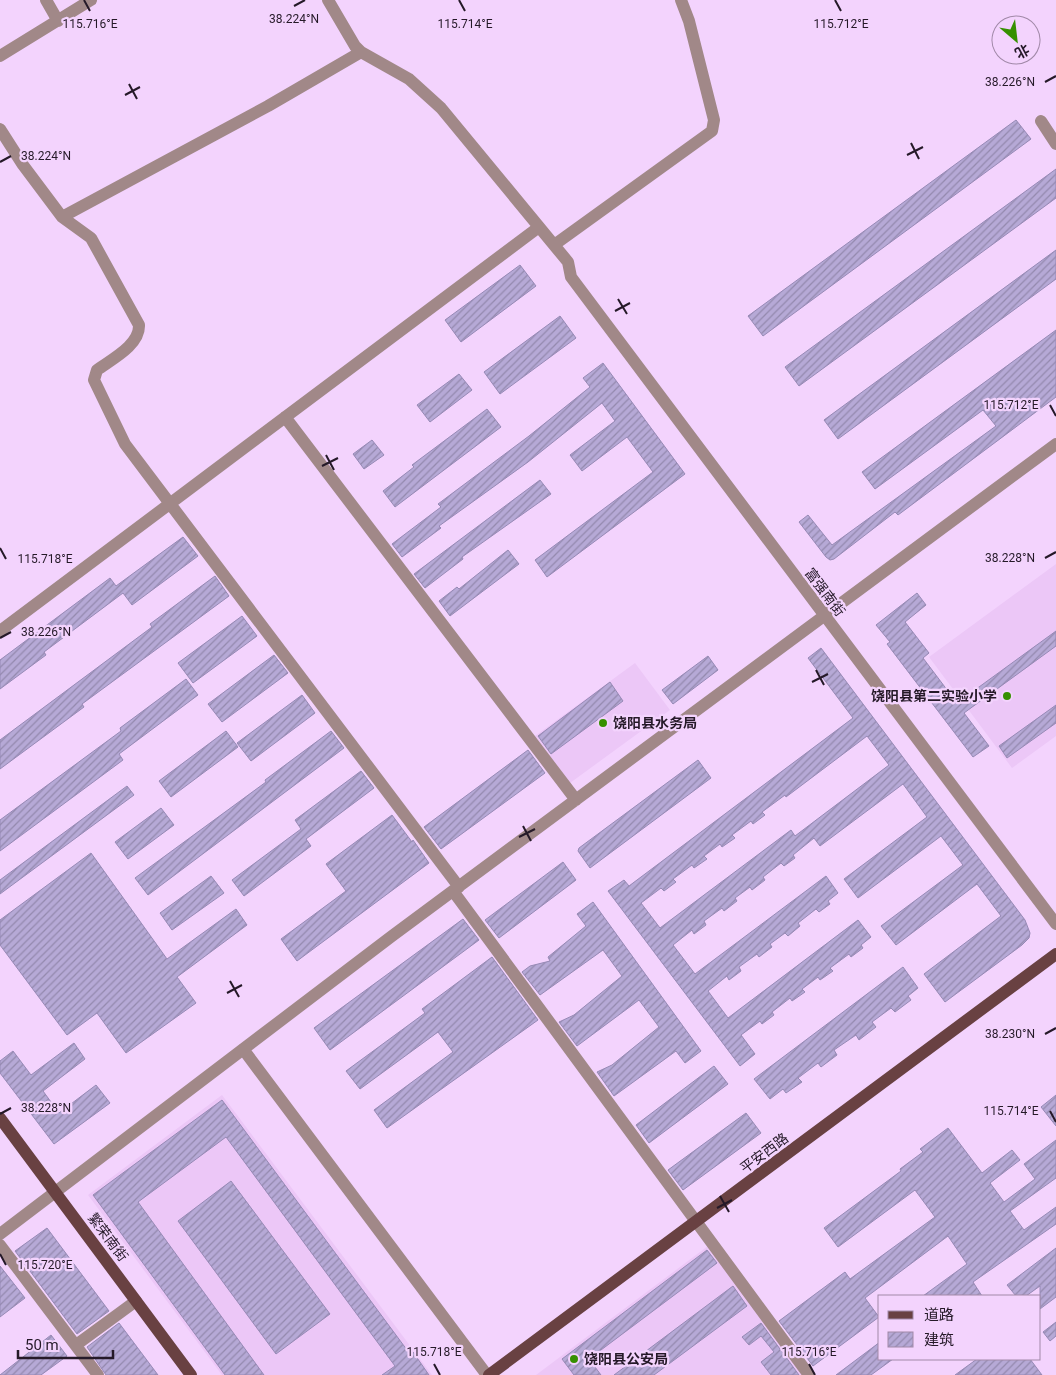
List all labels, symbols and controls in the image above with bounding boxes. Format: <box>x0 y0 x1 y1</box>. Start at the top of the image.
text: 38.224°N <box>269 12 319 26</box>
north arrow <box>991 15 1041 65</box>
text: 115.716°E <box>63 17 118 31</box>
text: 115.714°E <box>438 17 493 31</box>
text: 115.712°E <box>814 17 869 31</box>
text: 北 <box>1012 41 1032 62</box>
text: 38.226°N <box>985 75 1035 89</box>
text: 38.224°N <box>21 149 71 163</box>
text: 115.712°E <box>984 398 1039 412</box>
text: 38.228°N <box>985 551 1035 565</box>
text: 115.718°E <box>18 552 73 566</box>
street label: 富强南街 <box>802 565 848 619</box>
text: 38.226°N <box>21 625 71 639</box>
place label: 饶阳县第二实验小学 <box>871 688 997 704</box>
marker: 饶阳县第二实验小学 <box>1001 690 1013 702</box>
place label: 饶阳县水务局 <box>613 715 697 731</box>
marker: 饶阳县水务局 <box>597 717 609 729</box>
text: 38.230°N <box>985 1027 1035 1041</box>
text: 38.228°N <box>21 1101 71 1115</box>
text: 115.714°E <box>984 1104 1039 1118</box>
street label: 平安西路 <box>737 1130 791 1176</box>
street label: 繁荣南街 <box>85 1210 131 1264</box>
text: 115.720°E <box>18 1258 73 1272</box>
legend <box>878 1295 1041 1360</box>
text: 道路 <box>924 1306 954 1324</box>
scale bar <box>18 1328 112 1360</box>
text: 建筑 <box>924 1331 954 1349</box>
text: 50 m <box>25 1336 59 1354</box>
text: 115.718°E <box>407 1345 462 1359</box>
text: 115.716°E <box>782 1345 837 1359</box>
place label: 饶阳县公安局 <box>584 1351 668 1367</box>
marker: 饶阳县公安局 <box>568 1353 580 1365</box>

